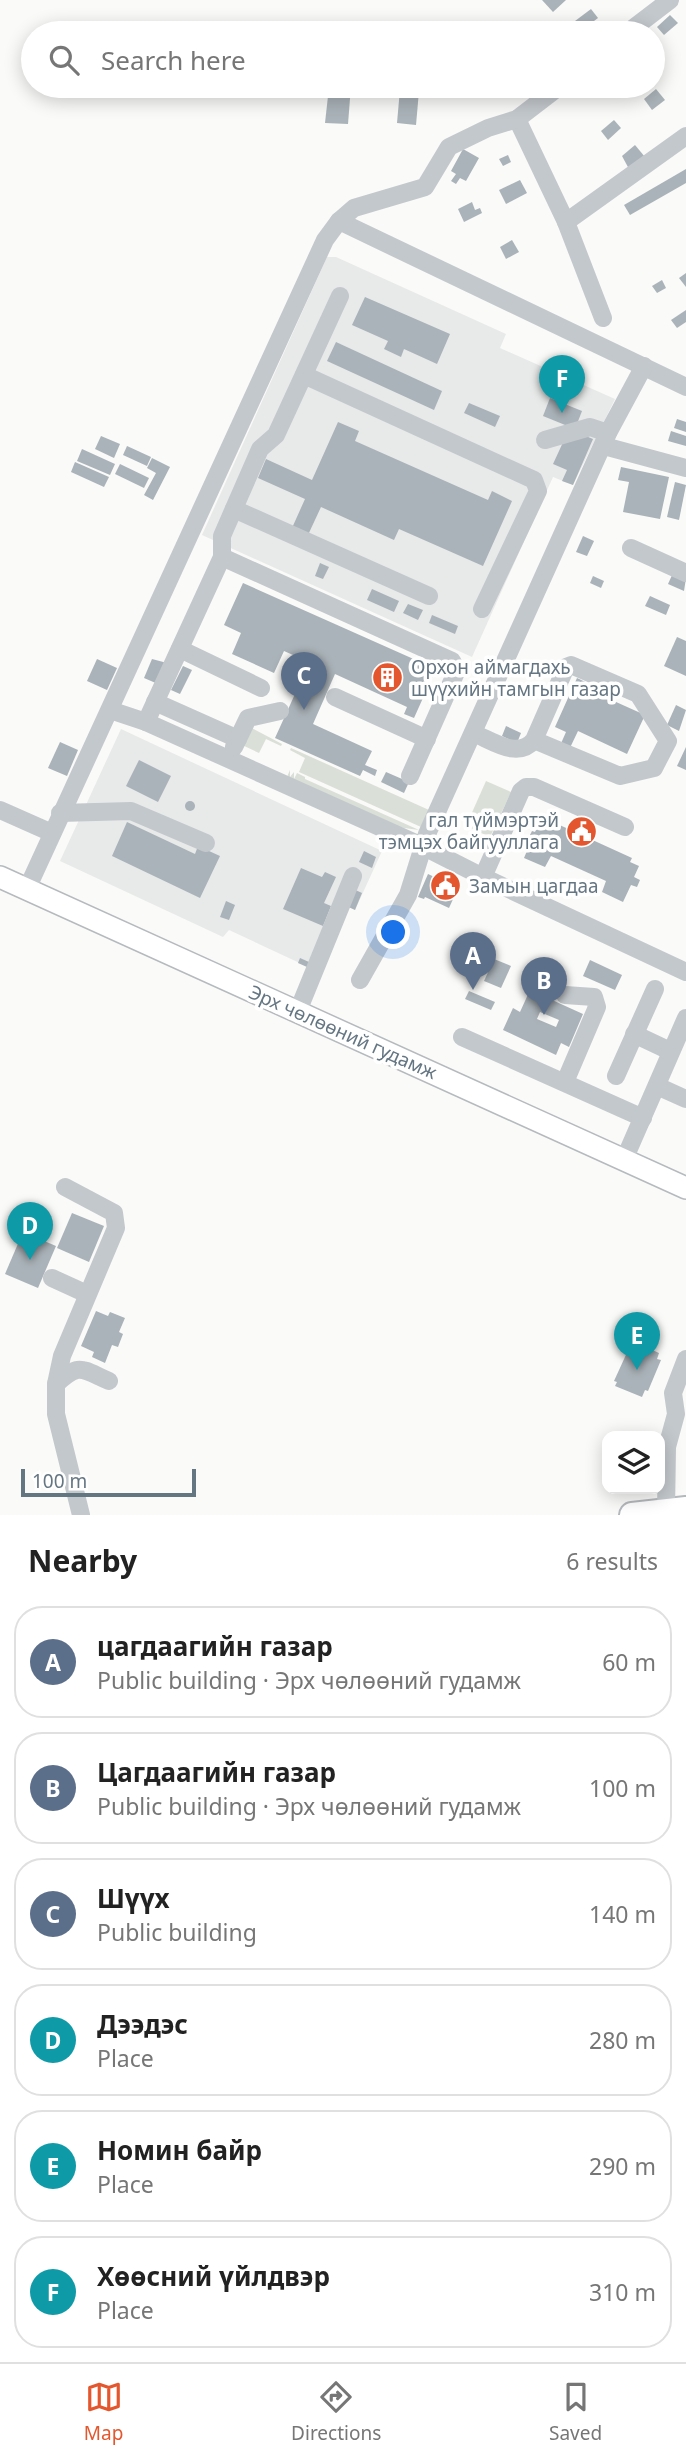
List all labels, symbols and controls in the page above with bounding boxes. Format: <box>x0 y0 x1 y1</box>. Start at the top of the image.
search box <box>21 21 665 98</box>
icon: search <box>45 41 83 79</box>
text: Search here <box>101 42 246 78</box>
pin: F <box>539 355 585 413</box>
pin: C <box>281 652 327 710</box>
place label: Орхон аймагдахь шүүхийн тамгын газар <box>411 654 621 702</box>
building icon: Орхон аймагдахь шүүхийн тамгын газар <box>371 661 405 695</box>
place label: гал түймэртэй тэмцэх байгууллага <box>379 807 559 855</box>
public building icon: гал түймэртэй тэмцэх байгууллага <box>565 814 599 848</box>
public building icon: Замын цагдаа <box>429 869 463 903</box>
place label: Замын цагдаа <box>469 873 599 899</box>
your location <box>376 915 410 949</box>
pin: A <box>450 932 496 990</box>
pin: B <box>521 957 567 1015</box>
street label: Эрх чөлөөний гудамж <box>245 979 442 1085</box>
pin: D <box>7 1202 53 1260</box>
pin: E <box>614 1312 660 1370</box>
map controls <box>602 1431 665 1494</box>
button: layers <box>602 1431 665 1494</box>
scale bar <box>21 1466 196 1498</box>
text: 100 m <box>32 1468 87 1494</box>
text: Nearby <box>28 1540 137 1581</box>
text: 6 results <box>566 1545 658 1577</box>
text: цагдаагийн газар <box>97 1628 333 1664</box>
text: A <box>45 1646 61 1678</box>
text: 60 m <box>602 1646 656 1678</box>
text: Public building · Эрх чөлөөний гудамж <box>97 1664 521 1696</box>
text: Цагдаагийн газар <box>97 1754 336 1790</box>
text: B <box>45 1772 61 1804</box>
text: 100 m <box>589 1772 656 1804</box>
text: Public building · Эрх чөлөөний гудамж <box>97 1790 521 1822</box>
text: Шүүх <box>97 1880 170 1916</box>
text: C <box>46 1898 60 1930</box>
text: 140 m <box>589 1898 656 1930</box>
text: Public building <box>97 1916 257 1948</box>
text: Дээдэс <box>97 2006 188 2042</box>
text: D <box>45 2024 61 2056</box>
text: 280 m <box>589 2024 656 2056</box>
text: Place <box>97 2042 154 2074</box>
text: Номин байр <box>97 2132 262 2168</box>
text: E <box>47 2150 59 2182</box>
text: 290 m <box>589 2150 656 2182</box>
text: Place <box>97 2168 154 2200</box>
text: Хөөсний үйлдвэр <box>97 2258 330 2294</box>
text: F <box>47 2276 59 2308</box>
text: 310 m <box>589 2276 656 2308</box>
text: Place <box>97 2294 154 2326</box>
tab: Map <box>84 2378 123 2446</box>
tab: Directions <box>291 2378 381 2446</box>
tab: Saved <box>549 2378 602 2446</box>

